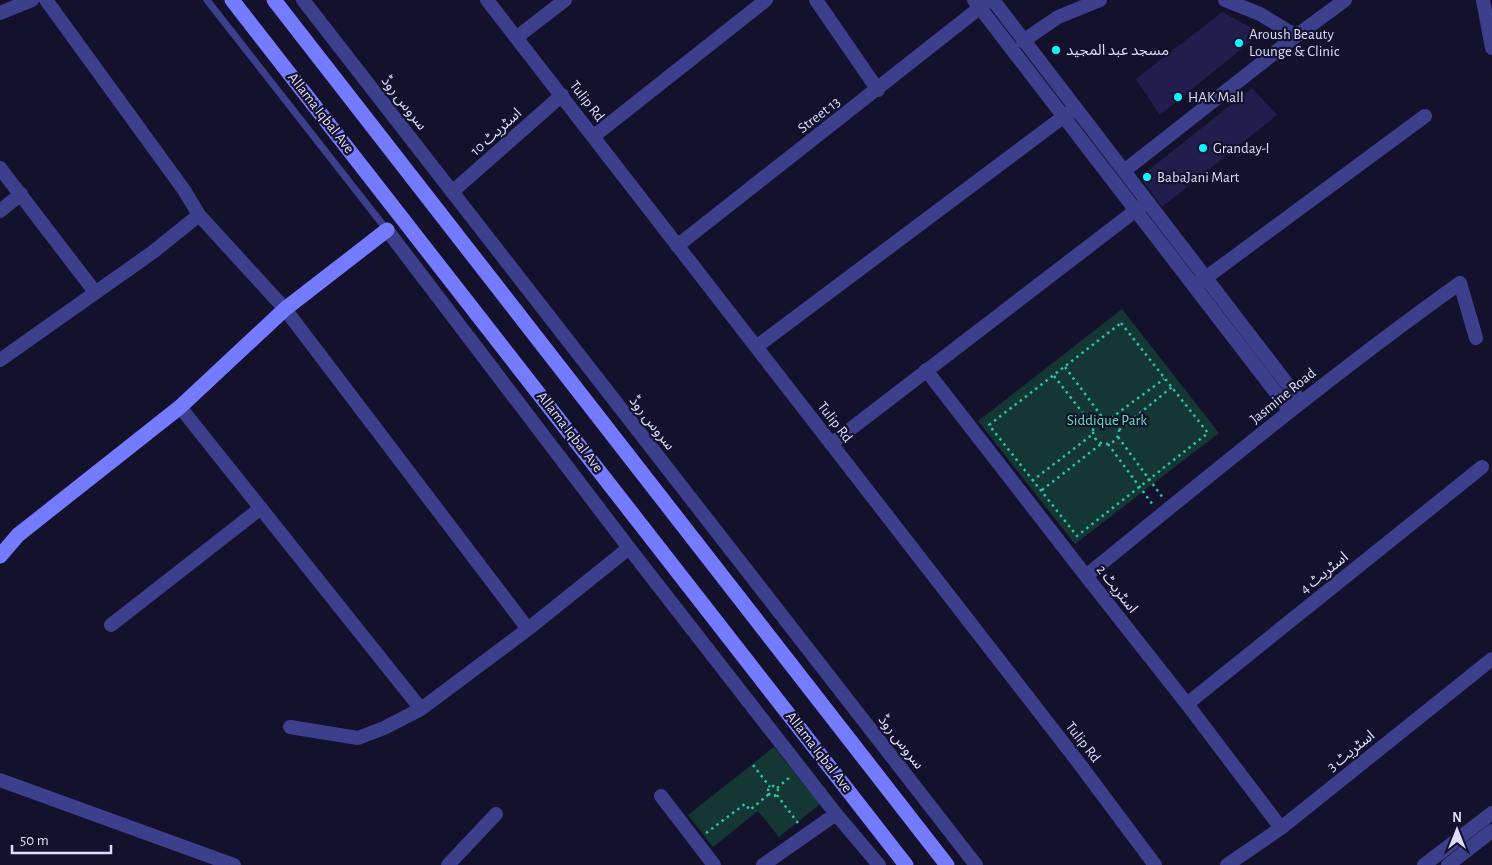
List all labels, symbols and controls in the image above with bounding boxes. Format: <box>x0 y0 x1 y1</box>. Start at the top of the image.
place label: Aroush Beauty Lounge & Clinic <box>1249 27 1340 59</box>
marker: Aroush Beauty Lounge & Clinic <box>1233 37 1245 49</box>
place label: مسجد عبد المجید <box>1066 43 1169 58</box>
marker: مسجد عبد المجید <box>1050 44 1062 56</box>
street label: Allama Iqbal Ave <box>285 70 357 156</box>
street label: سروس روڈ <box>377 72 431 134</box>
street label: Tulip Rd <box>567 78 607 124</box>
place label: HAK Mall <box>1188 90 1244 105</box>
marker: HAK Mall <box>1172 91 1184 103</box>
street label: Street 13 <box>795 94 843 136</box>
street label: اسٹریٹ 10 <box>468 105 525 159</box>
place label: Granday-I <box>1213 141 1270 156</box>
marker: Granday-I <box>1197 142 1209 154</box>
place label: BabaJani Mart <box>1157 170 1240 185</box>
marker: BabaJani Mart <box>1141 171 1153 183</box>
street label: Jasmine Road <box>1247 365 1319 427</box>
street label: Allama Iqbal Ave <box>534 389 606 475</box>
street label: سروس روڈ <box>625 392 679 454</box>
street label: Tulip Rd <box>815 399 855 445</box>
park label: Siddique Park <box>1067 413 1147 428</box>
street label: اسٹریٹ 4 <box>1297 549 1351 598</box>
street label: اسٹریٹ 2 <box>1093 562 1140 617</box>
street label: Allama Iqbal Ave <box>783 709 855 795</box>
street label: سروس روڈ <box>874 711 928 773</box>
street label: Tulip Rd <box>1063 719 1103 765</box>
street label: اسٹریٹ 3 <box>1325 728 1378 775</box>
north arrow <box>1432 805 1482 855</box>
text: N <box>1452 811 1462 825</box>
scale bar <box>12 822 111 854</box>
text: 50 m <box>20 833 49 848</box>

